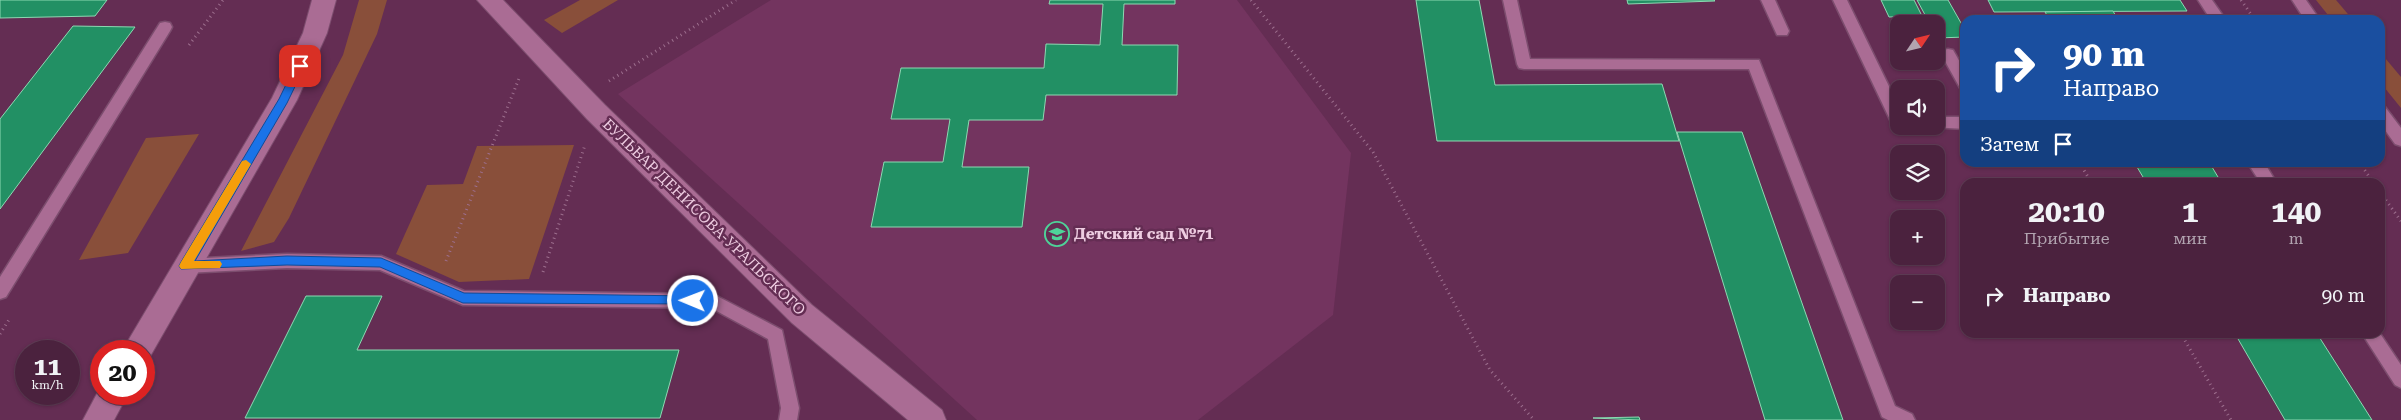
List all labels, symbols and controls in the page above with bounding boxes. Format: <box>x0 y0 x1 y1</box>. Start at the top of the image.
north arrow <box>1890 15 1945 70</box>
map controls <box>1890 15 1945 330</box>
text: 90 m <box>2063 34 2145 75</box>
icon: right <box>1980 35 2045 100</box>
pin <box>279 45 321 87</box>
icon: arrive <box>286 52 314 80</box>
text: Направо <box>2063 76 2159 101</box>
button: sound <box>1890 80 1945 135</box>
street label: БУЛЬВАР ДЕНИСОВА-УРАЛЬСКОГО <box>599 115 809 319</box>
icon: arrive <box>2049 130 2077 158</box>
text: Затем <box>1980 133 2039 156</box>
button: layers <box>1890 145 1945 200</box>
text: 20:10 <box>2028 194 2105 229</box>
text: 1 <box>2182 194 2199 229</box>
text: 140 <box>2271 194 2321 229</box>
button: + <box>1890 210 1945 265</box>
school or university icon: Детский сад №71 <box>1044 221 1070 247</box>
place label: Детский сад №71 <box>1074 225 1214 243</box>
text: Прибытие <box>2024 229 2109 248</box>
text: мин <box>2173 229 2207 248</box>
text: m <box>2289 229 2303 248</box>
position arrow <box>666 274 718 326</box>
button: − <box>1890 275 1945 330</box>
icon: right <box>1980 282 2008 310</box>
text: Направо <box>2023 284 2110 307</box>
text: 90 m <box>2322 284 2365 307</box>
speed limit sign: 20 <box>90 340 155 405</box>
text: 11 <box>33 352 62 381</box>
text: km/h <box>31 378 64 392</box>

